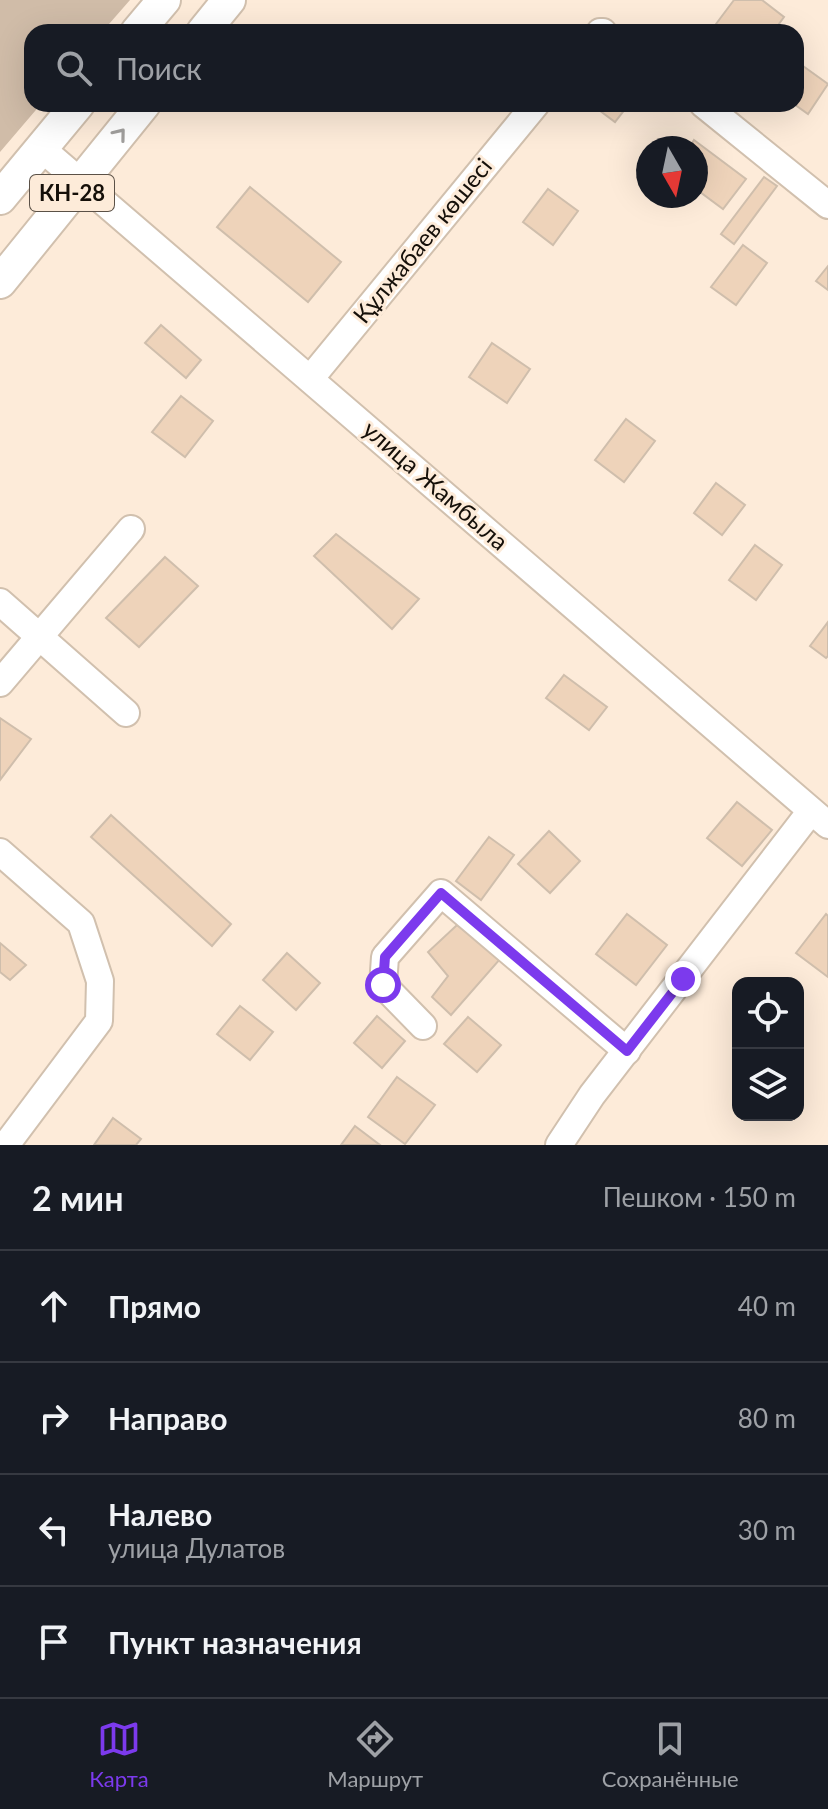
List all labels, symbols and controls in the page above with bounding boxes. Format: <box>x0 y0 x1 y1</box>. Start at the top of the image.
search box <box>24 24 804 112</box>
icon: search <box>52 46 96 90</box>
text: Поиск <box>116 50 202 86</box>
one-way arrow <box>110 128 124 143</box>
north arrow <box>636 136 708 208</box>
street label: Құлжабаев көшесі <box>346 152 497 328</box>
road number: КН-28 <box>30 175 114 211</box>
street label: улица Жамбыла <box>358 414 514 556</box>
route end <box>665 961 701 997</box>
route start <box>365 967 401 1003</box>
map controls <box>732 977 804 1121</box>
button: locate <box>732 977 804 1049</box>
button: layers <box>732 1049 804 1121</box>
text: 2 мин <box>32 1177 124 1218</box>
text: Пешком · 150 m <box>603 1181 796 1213</box>
icon: ahead <box>32 1284 76 1328</box>
text: Прямо <box>108 1288 201 1324</box>
text: 40 m <box>738 1290 796 1322</box>
icon: right <box>32 1396 76 1440</box>
text: Направо <box>108 1400 228 1436</box>
text: 80 m <box>738 1402 796 1434</box>
text: Налево <box>108 1496 212 1532</box>
icon: left <box>32 1508 76 1552</box>
text: 30 m <box>738 1514 796 1546</box>
text: улица Дулатов <box>108 1532 285 1564</box>
icon: arrive <box>32 1620 76 1664</box>
text: Пункт назначения <box>108 1624 362 1660</box>
tab: Карта <box>89 1717 149 1792</box>
tab: Маршрут <box>327 1717 423 1792</box>
tab: Сохранённые <box>602 1717 739 1792</box>

